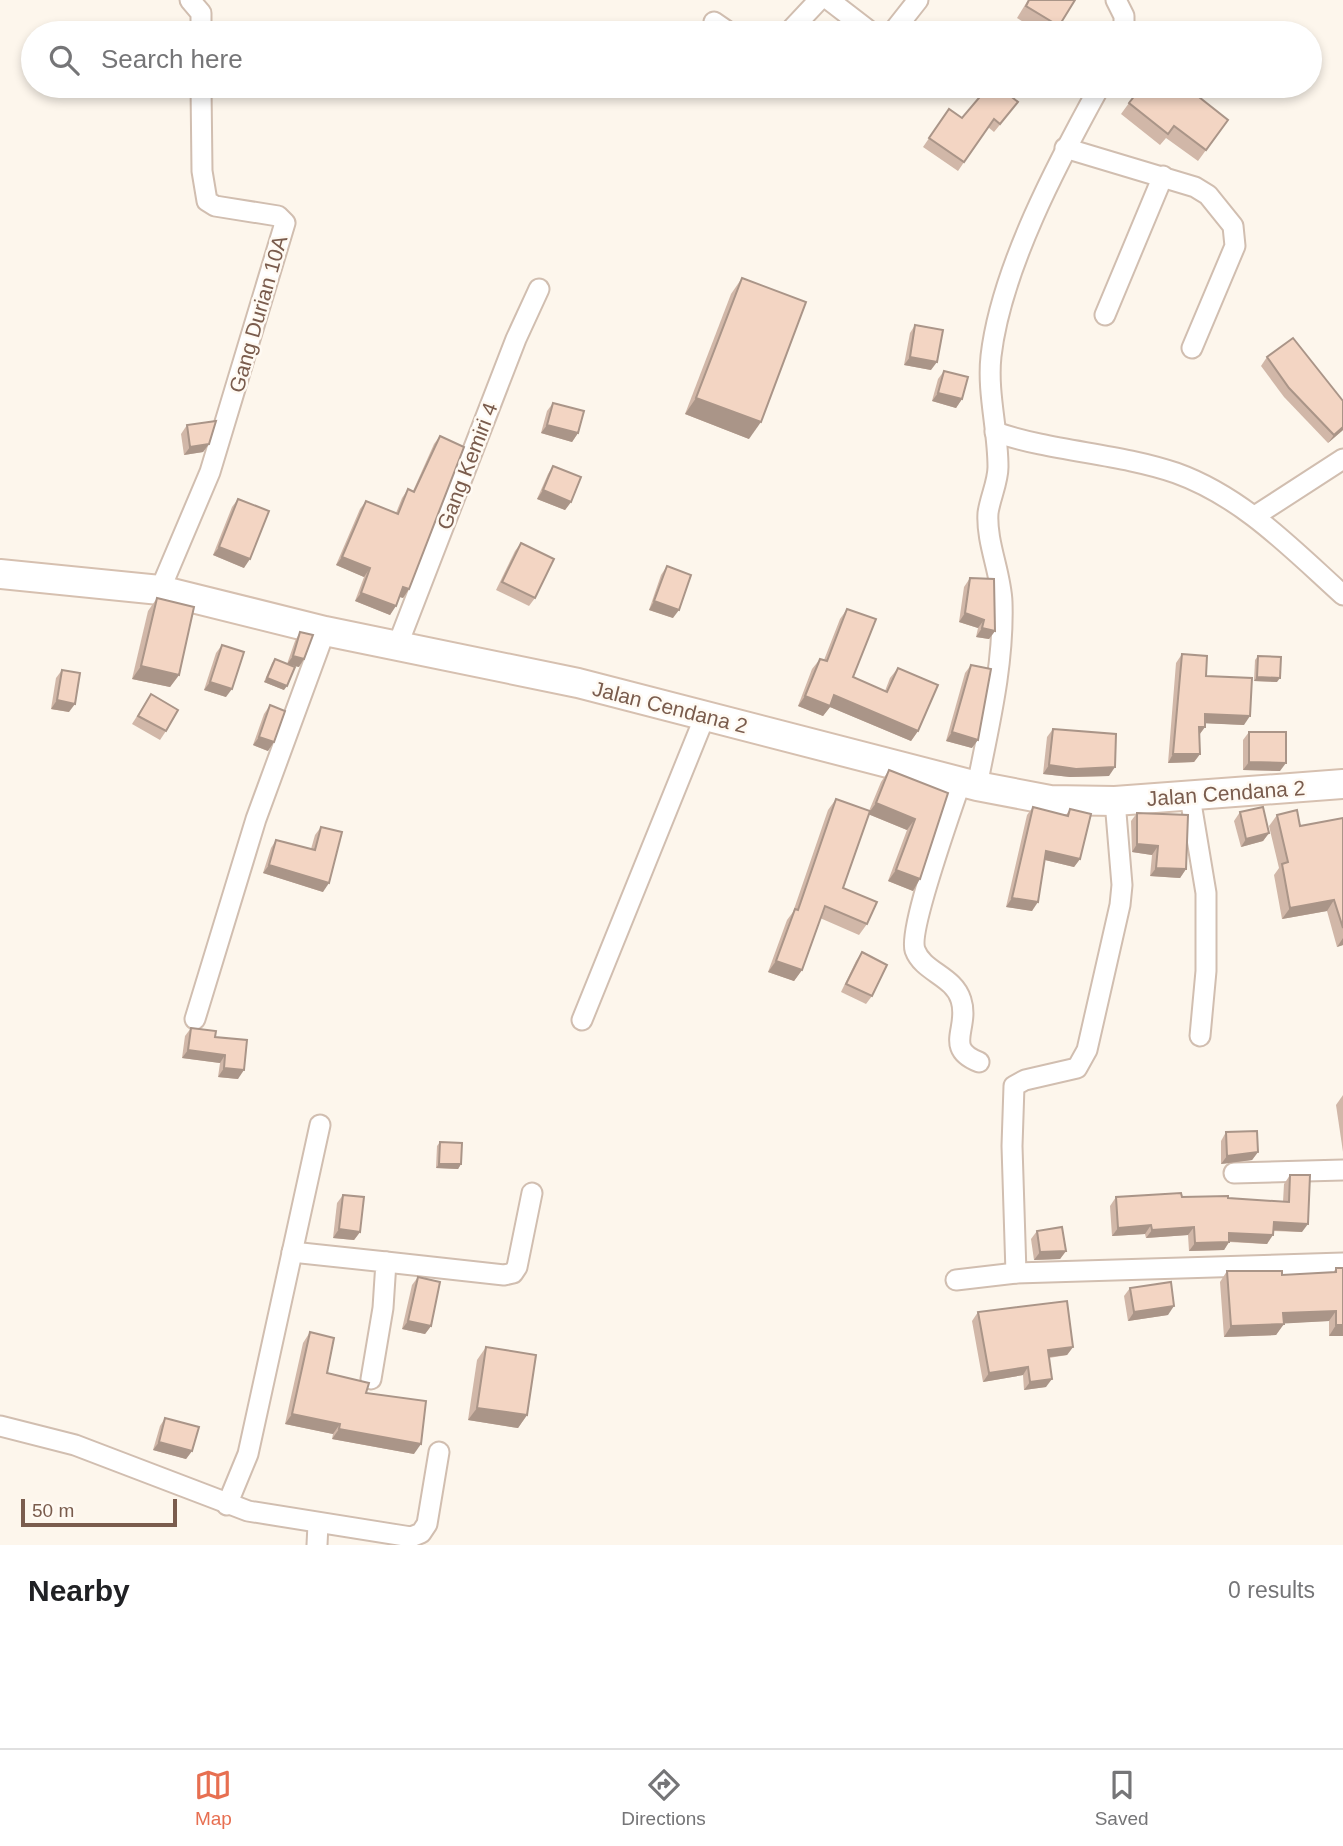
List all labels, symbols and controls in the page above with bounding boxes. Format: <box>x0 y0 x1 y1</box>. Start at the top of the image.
search box <box>21 21 1322 98</box>
icon: search <box>45 41 83 79</box>
text: Search here <box>101 44 243 74</box>
street label: Gang Durian 10A <box>225 233 291 395</box>
street label: Gang Kemiri 4 <box>432 399 502 533</box>
street label: Jalan Cendana 2 <box>590 677 750 737</box>
street label: Jalan Cendana 2 <box>1146 776 1306 810</box>
scale bar <box>21 1496 177 1528</box>
text: 50 m <box>32 1500 74 1521</box>
text: Nearby <box>28 1574 130 1607</box>
text: 0 results <box>1228 1577 1315 1603</box>
tab: Map <box>194 1766 232 1830</box>
tab: Directions <box>621 1766 706 1830</box>
tab: Saved <box>1095 1766 1149 1830</box>

